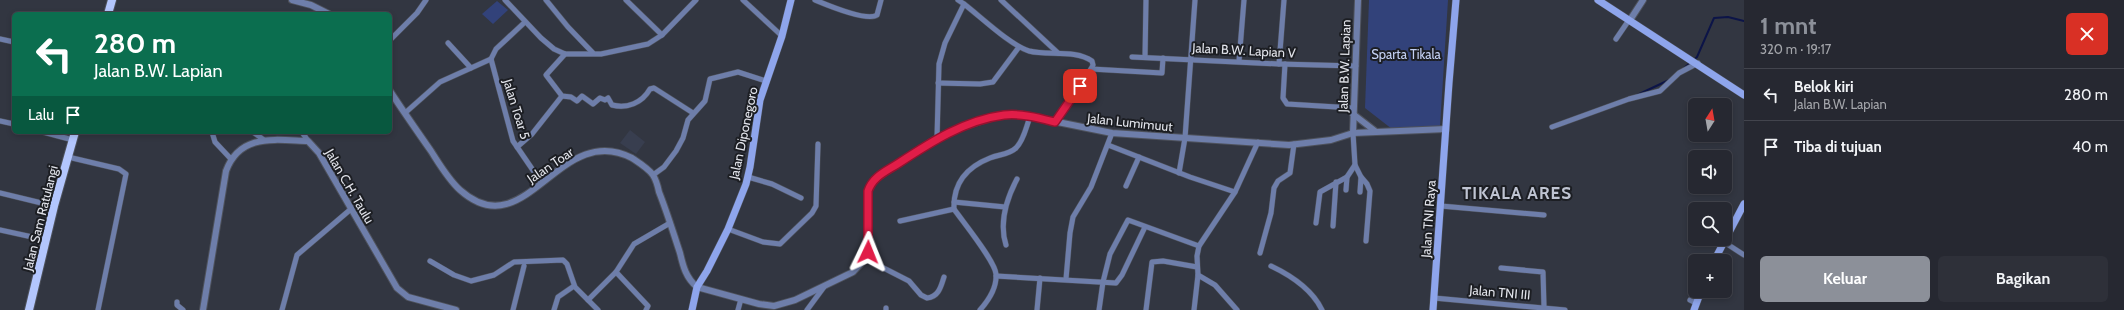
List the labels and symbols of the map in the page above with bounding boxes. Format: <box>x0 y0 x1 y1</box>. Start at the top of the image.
street label: Jalan B.W. Lapian <box>1334 19 1354 114</box>
street label: Jalan B.W. Lapian V <box>1191 39 1296 61</box>
park label: Sparta Tikala <box>1371 46 1442 62</box>
pin <box>1063 69 1097 103</box>
street label: Jalan Toar 5 <box>500 76 534 141</box>
street label: Jalan Diponegoro <box>725 85 761 182</box>
north arrow <box>1688 98 1732 142</box>
street label: Jalan Lumimuut <box>1086 109 1174 135</box>
street label: Jalan Toar <box>523 143 577 187</box>
street label: Jalan C.H. Taulu <box>322 145 378 226</box>
street label: Jalan Sam Ratulangi <box>19 164 61 273</box>
street label: Jalan TNI Raya <box>1417 179 1439 259</box>
district label: TIKALA ARES <box>1462 183 1572 203</box>
position arrow <box>847 231 889 273</box>
street label: Jalan TNI III <box>1468 281 1531 303</box>

